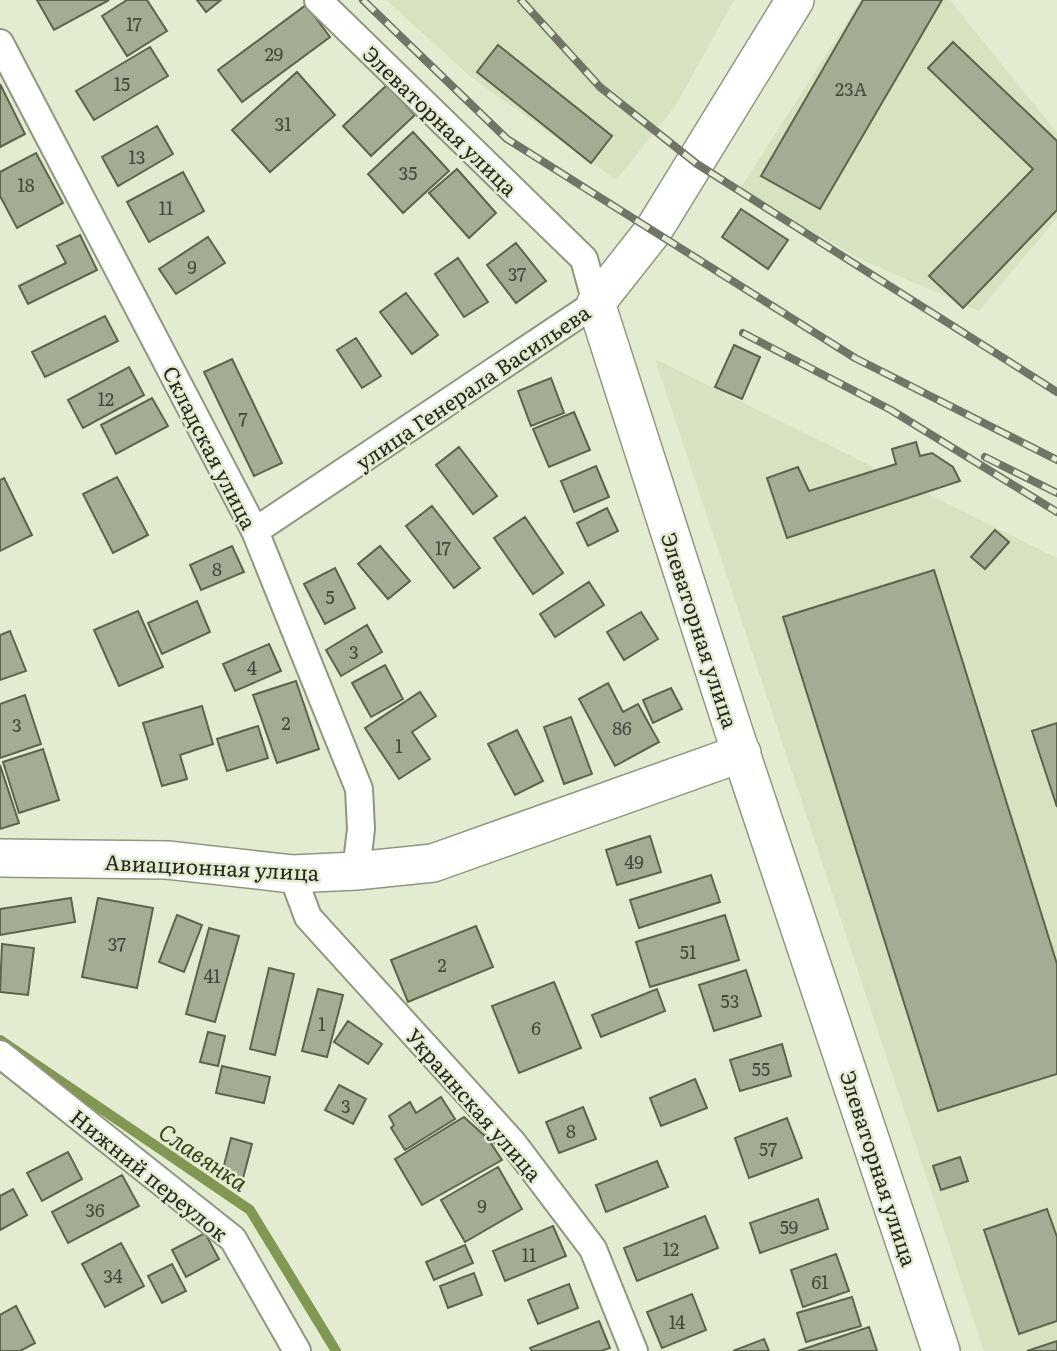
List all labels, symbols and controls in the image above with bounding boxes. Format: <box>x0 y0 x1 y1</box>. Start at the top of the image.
house number: 17 <box>126 10 142 37</box>
street label: Элеваторная улица <box>357 38 526 203</box>
house number: 29 <box>265 40 283 67</box>
house number: 15 <box>114 70 130 97</box>
house number: 23А <box>835 75 867 102</box>
house number: 31 <box>274 110 292 137</box>
house number: 13 <box>128 143 146 170</box>
house number: 35 <box>399 159 417 186</box>
house number: 18 <box>17 171 35 198</box>
house number: 11 <box>159 194 173 221</box>
house number: 9 <box>187 253 197 280</box>
house number: 37 <box>508 260 526 287</box>
street label: улица Генерала Васильева <box>348 295 596 476</box>
street label: Складская улица <box>156 360 266 535</box>
house number: 12 <box>98 385 114 412</box>
house number: 7 <box>238 405 248 432</box>
street label: Элеваторная улица <box>655 528 748 733</box>
house number: 17 <box>435 534 451 561</box>
house number: 8 <box>212 555 222 582</box>
house number: 5 <box>325 583 335 610</box>
house number: 3 <box>349 638 359 665</box>
house number: 4 <box>247 654 257 681</box>
house number: 2 <box>281 709 291 736</box>
house number: 3 <box>12 711 22 738</box>
house number: 86 <box>612 714 632 741</box>
house number: 1 <box>395 732 403 759</box>
street label: Авиационная улица <box>104 845 321 887</box>
house number: 49 <box>624 848 644 875</box>
house number: 37 <box>108 930 126 957</box>
house number: 51 <box>680 938 696 965</box>
house number: 2 <box>437 951 447 978</box>
house number: 41 <box>203 962 221 989</box>
house number: 53 <box>721 987 739 1014</box>
house number: 1 <box>318 1010 326 1037</box>
house number: 6 <box>531 1014 541 1041</box>
street label: Украинская улица <box>400 1021 551 1188</box>
house number: 55 <box>752 1055 770 1082</box>
street label: Элеваторная улица <box>834 1066 927 1271</box>
house number: 3 <box>341 1092 351 1119</box>
street label: Нижний переулок <box>64 1101 236 1248</box>
water label: Славянка <box>153 1114 255 1198</box>
house number: 8 <box>566 1117 576 1144</box>
house number: 57 <box>759 1135 777 1162</box>
house number: 9 <box>477 1192 487 1219</box>
house number: 36 <box>85 1196 105 1223</box>
house number: 59 <box>780 1213 798 1240</box>
house number: 12 <box>663 1235 679 1262</box>
house number: 11 <box>522 1241 536 1268</box>
house number: 34 <box>103 1262 123 1289</box>
house number: 61 <box>812 1268 829 1295</box>
house number: 14 <box>669 1308 685 1335</box>

